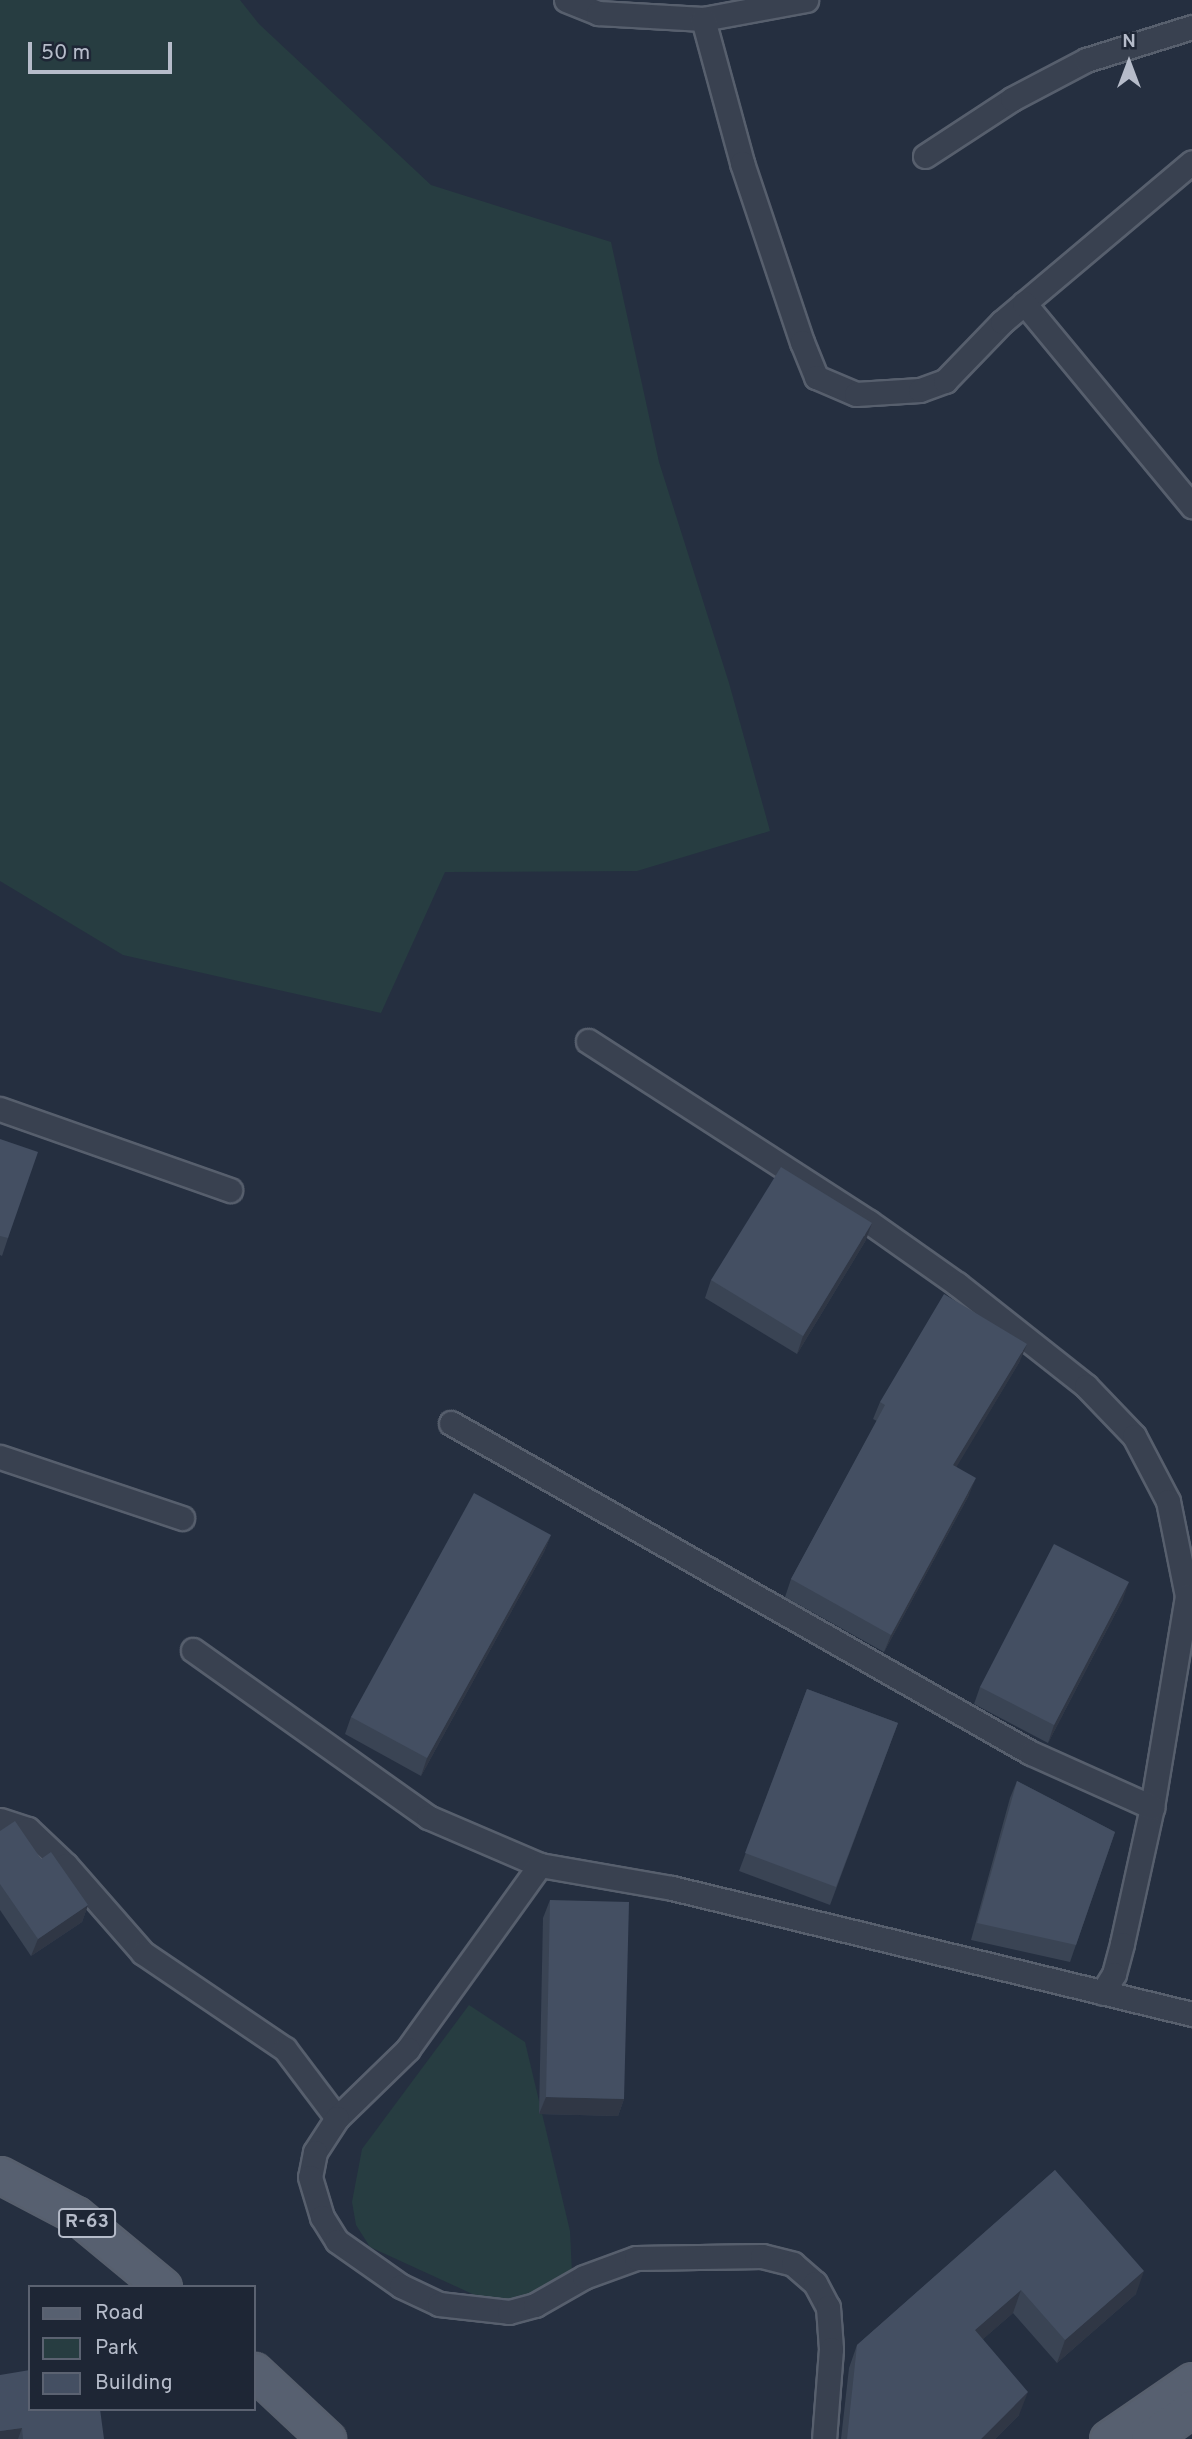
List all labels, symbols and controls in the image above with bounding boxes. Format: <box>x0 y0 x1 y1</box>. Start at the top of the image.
scale bar <box>32 28 175 72</box>
north arrow <box>1094 28 1164 98</box>
text: N <box>1122 30 1136 54</box>
text: 50 m <box>41 40 90 67</box>
road number: R-63 <box>57 2208 117 2238</box>
legend <box>28 2285 256 2411</box>
text: Road <box>95 2300 144 2327</box>
text: Park <box>95 2335 138 2362</box>
text: Building <box>95 2370 173 2397</box>

